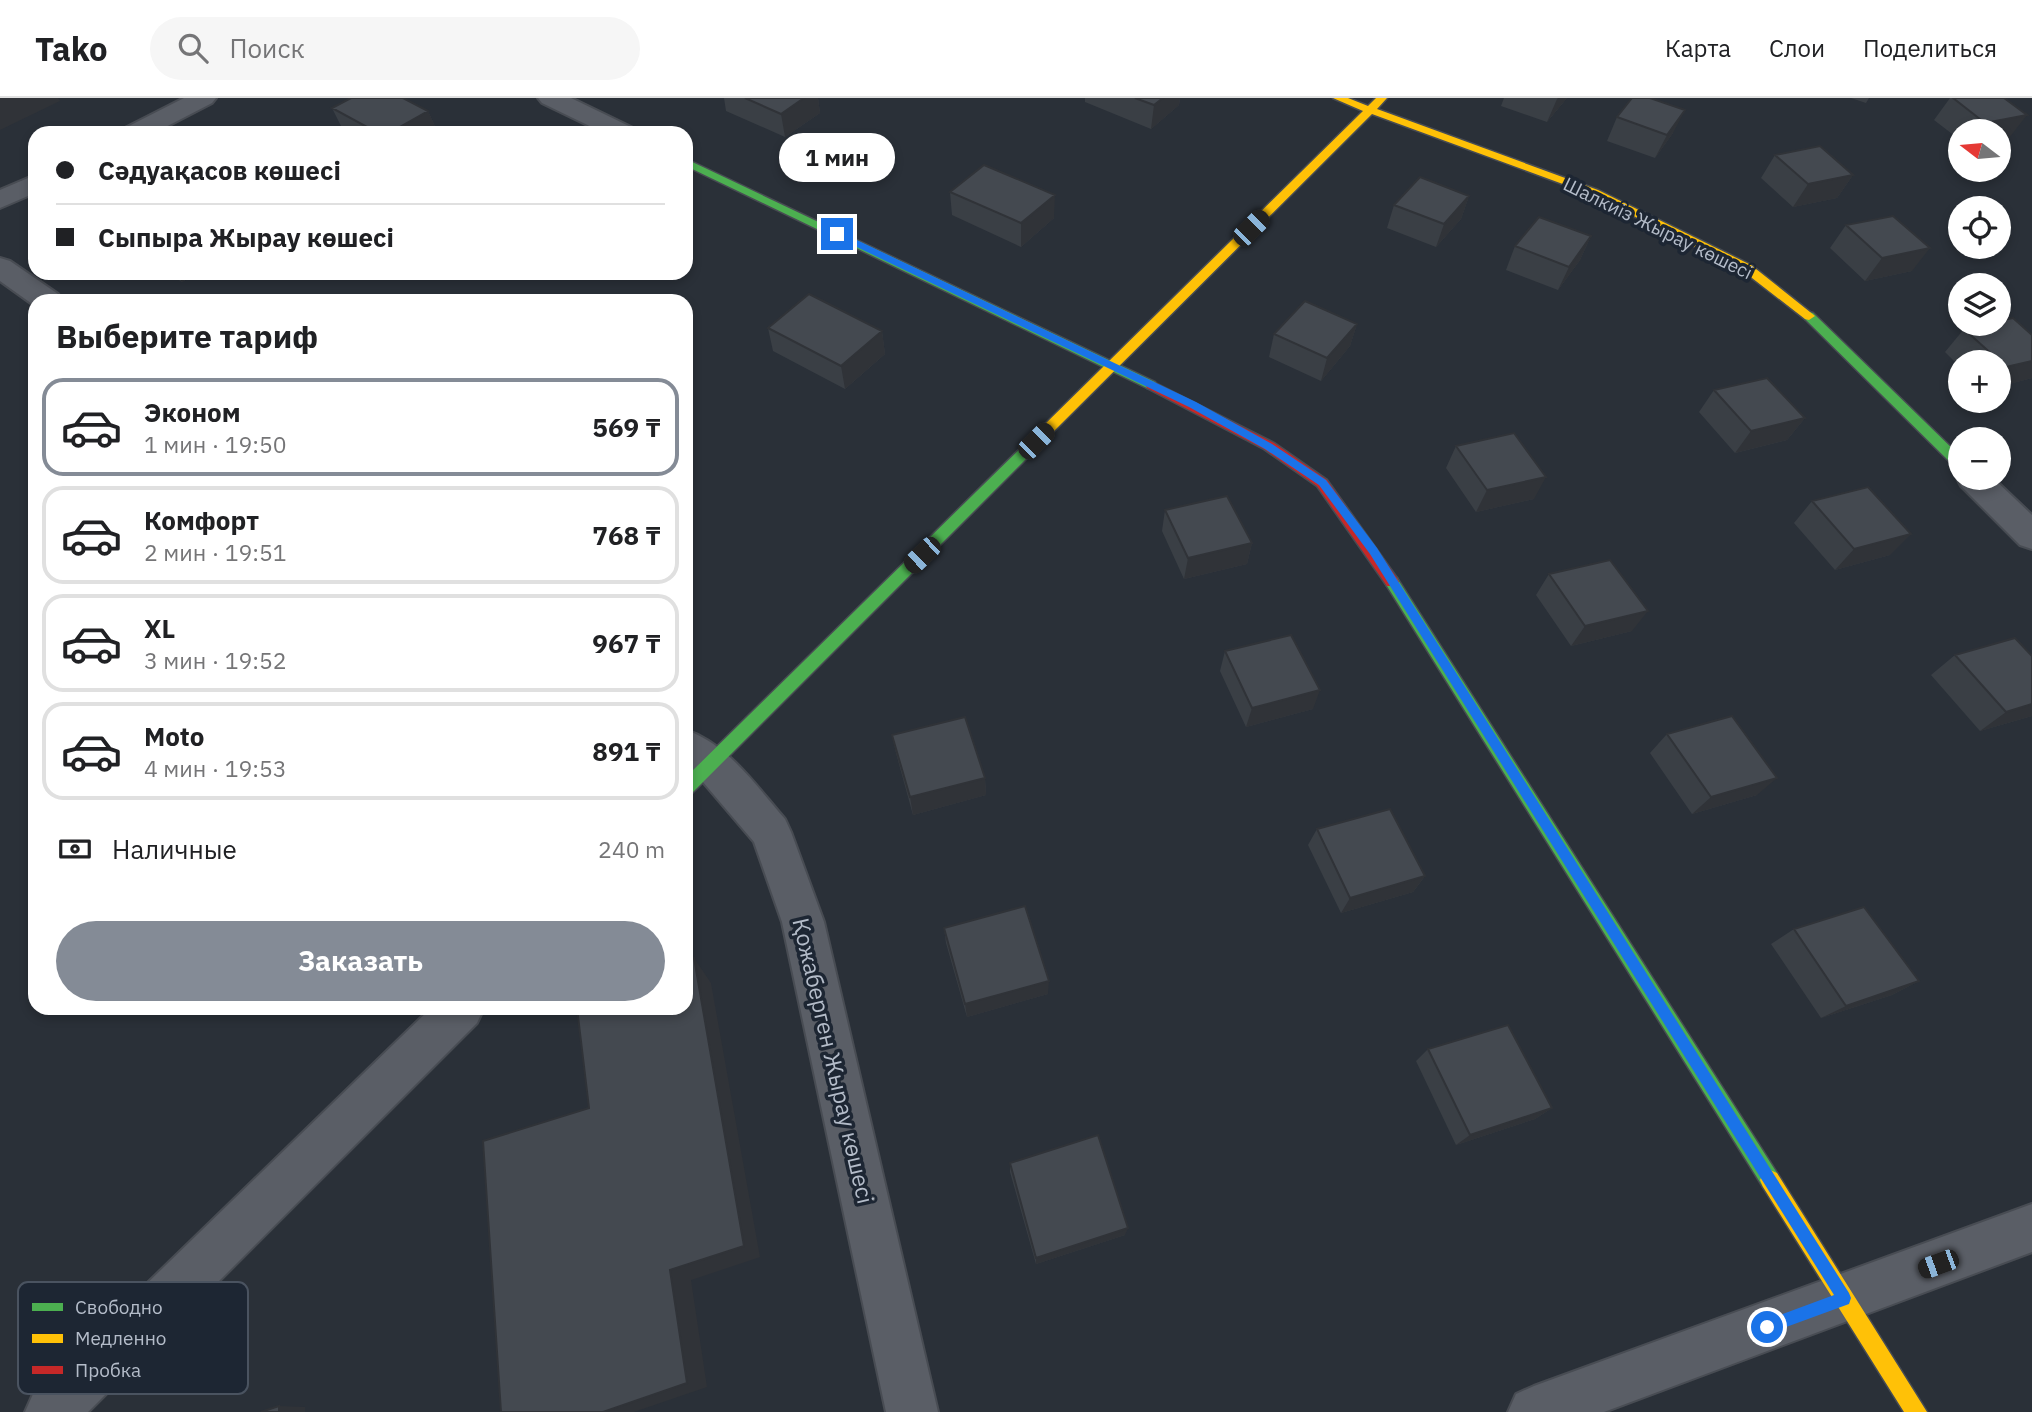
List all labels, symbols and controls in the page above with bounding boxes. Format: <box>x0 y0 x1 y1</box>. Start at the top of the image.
search box <box>150 17 640 80</box>
text: Tako <box>35 27 108 70</box>
icon: search <box>174 29 212 67</box>
text: Поиск <box>230 31 305 65</box>
text: Карта <box>1665 32 1731 64</box>
text: Слои <box>1769 32 1825 64</box>
text: Поделиться <box>1863 32 1997 64</box>
north arrow <box>1948 119 2011 182</box>
map controls <box>1948 119 2011 490</box>
callout: 1 мин <box>779 132 895 181</box>
text: 1 мин <box>805 142 869 172</box>
text: Сәдуақасов көшесі <box>98 153 341 187</box>
street label: Шалкиіз Жырау көшесі <box>1559 172 1757 284</box>
button: locate <box>1948 196 2011 259</box>
car <box>1229 206 1274 250</box>
route end <box>821 218 853 250</box>
text: Сыпыра Жырау көшесі <box>98 220 394 254</box>
button: layers <box>1948 273 2011 336</box>
text: Выберите тариф <box>56 315 318 357</box>
button: + <box>1948 350 2011 413</box>
text: Эконом <box>144 395 241 429</box>
icon: car <box>60 396 123 459</box>
text: 569 ₸ <box>592 410 661 444</box>
car <box>1014 419 1059 463</box>
button: − <box>1948 427 2011 490</box>
text: 1 мин · 19:50 <box>144 429 287 459</box>
text: Комфорт <box>144 503 259 537</box>
icon: car <box>60 504 123 567</box>
text: 768 ₸ <box>592 518 661 552</box>
car <box>900 533 945 577</box>
text: 2 мин · 19:51 <box>144 537 287 567</box>
text: XL <box>144 611 175 645</box>
icon: car <box>60 612 123 675</box>
text: 967 ₸ <box>592 626 661 660</box>
text: 3 мин · 19:52 <box>144 645 287 675</box>
text: Moto <box>144 719 204 753</box>
icon: car <box>60 720 123 783</box>
text: 891 ₸ <box>592 734 661 768</box>
text: 4 мин · 19:53 <box>144 753 287 783</box>
icon: cash <box>56 830 94 868</box>
text: Наличные <box>112 832 237 866</box>
text: 240 m <box>598 834 665 864</box>
street label: Қожаберген Жырау көшесі <box>786 915 881 1207</box>
button: Заказать <box>56 921 665 1001</box>
car <box>1915 1247 1962 1281</box>
legend <box>18 1282 248 1394</box>
text: Свободно <box>75 1295 163 1319</box>
route start <box>1751 1311 1783 1343</box>
text: Медленно <box>75 1326 166 1350</box>
text: Пробка <box>75 1358 141 1382</box>

